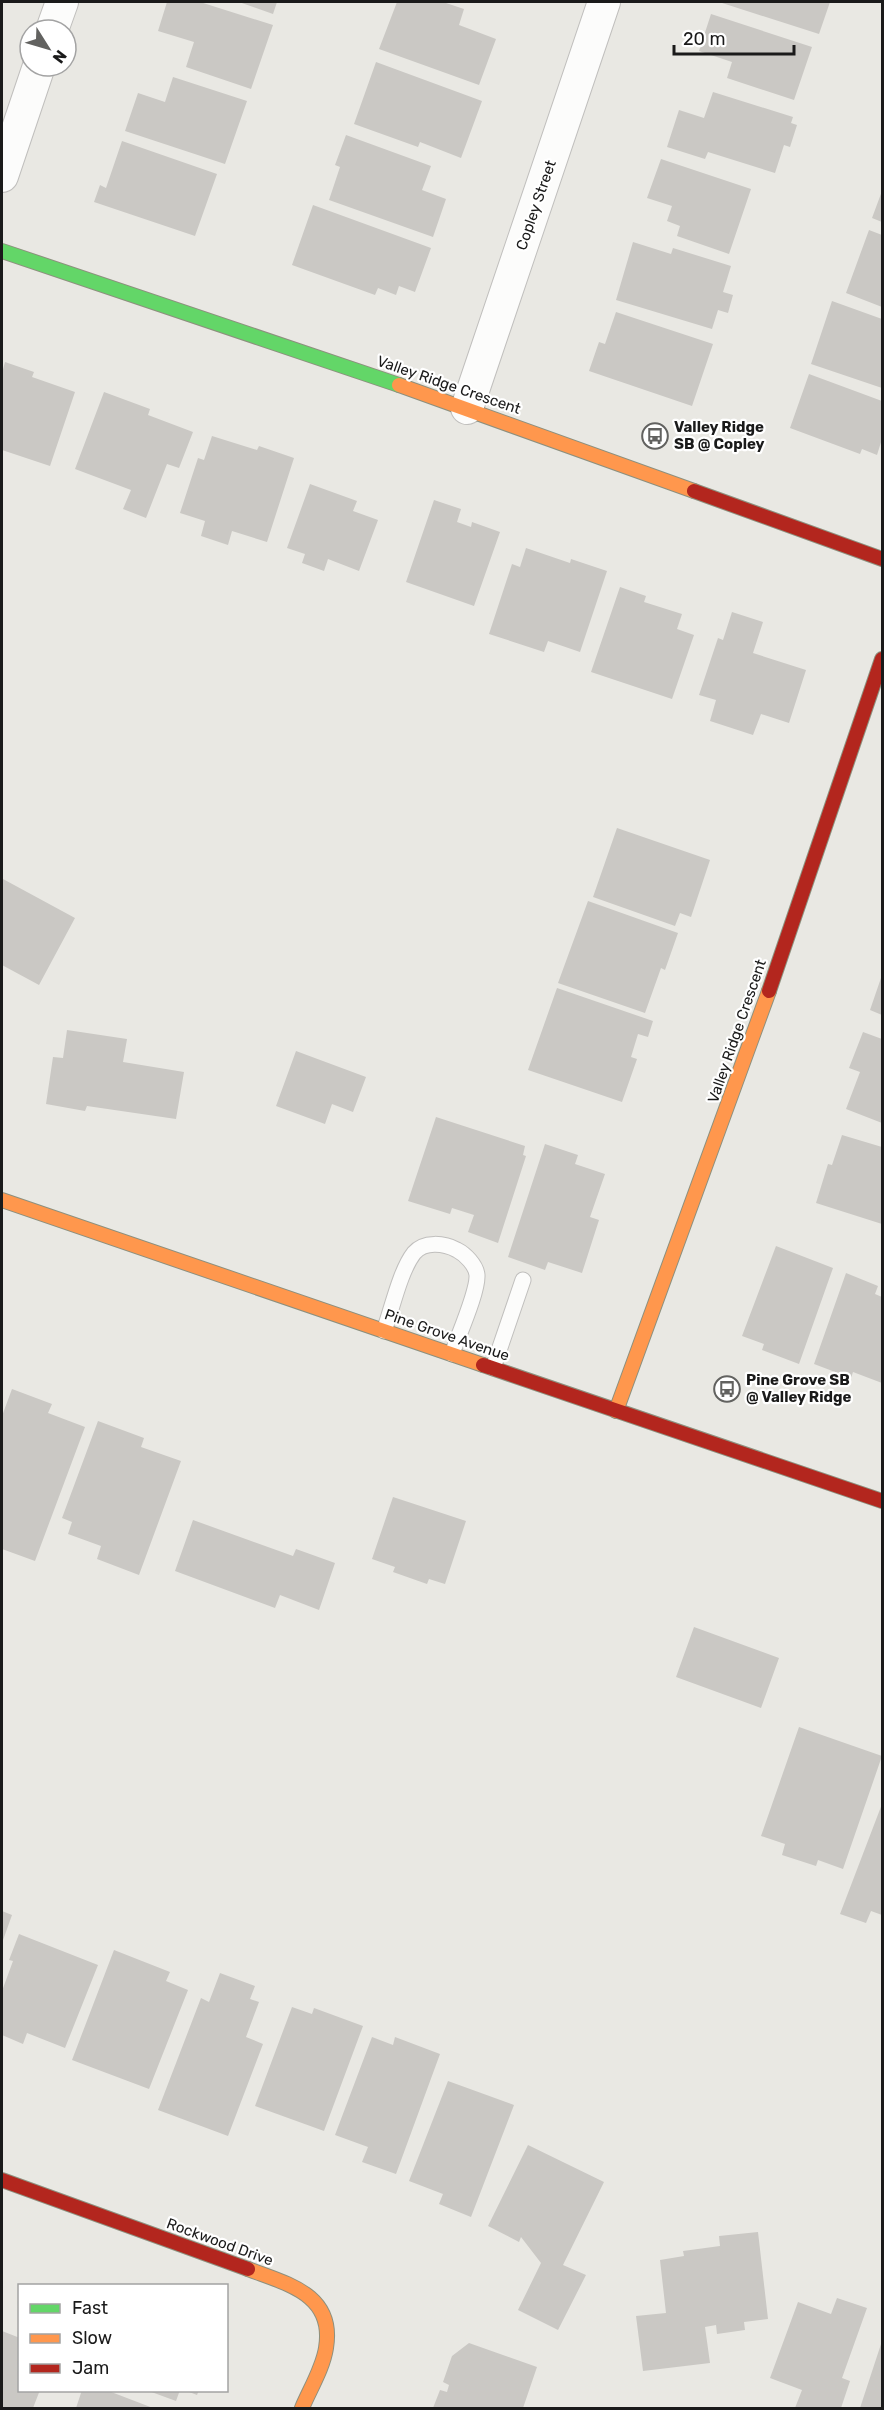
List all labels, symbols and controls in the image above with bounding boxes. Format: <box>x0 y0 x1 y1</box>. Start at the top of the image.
north arrow <box>18 18 78 78</box>
scale bar <box>674 18 794 56</box>
text: 20 m <box>683 28 725 50</box>
text: N <box>49 46 71 67</box>
street label: Copley Street <box>512 157 560 252</box>
street label: Valley Ridge Crescent <box>375 352 523 418</box>
place label: Valley Ridge SB @ Copley <box>674 418 765 453</box>
bus stop icon: Valley Ridge SB @ Copley <box>640 421 670 451</box>
street label: Valley Ridge Crescent <box>704 957 770 1105</box>
street label: Pine Grove Avenue <box>382 1305 512 1365</box>
place label: Pine Grove SB @ Valley Ridge <box>746 1371 851 1406</box>
bus stop icon: Pine Grove SB @ Valley Ridge <box>712 1374 742 1404</box>
street label: Rockwood Drive <box>164 2214 276 2270</box>
legend <box>18 2284 228 2392</box>
text: Fast <box>72 2297 108 2319</box>
text: Slow <box>72 2327 112 2349</box>
text: Jam <box>72 2357 109 2379</box>

